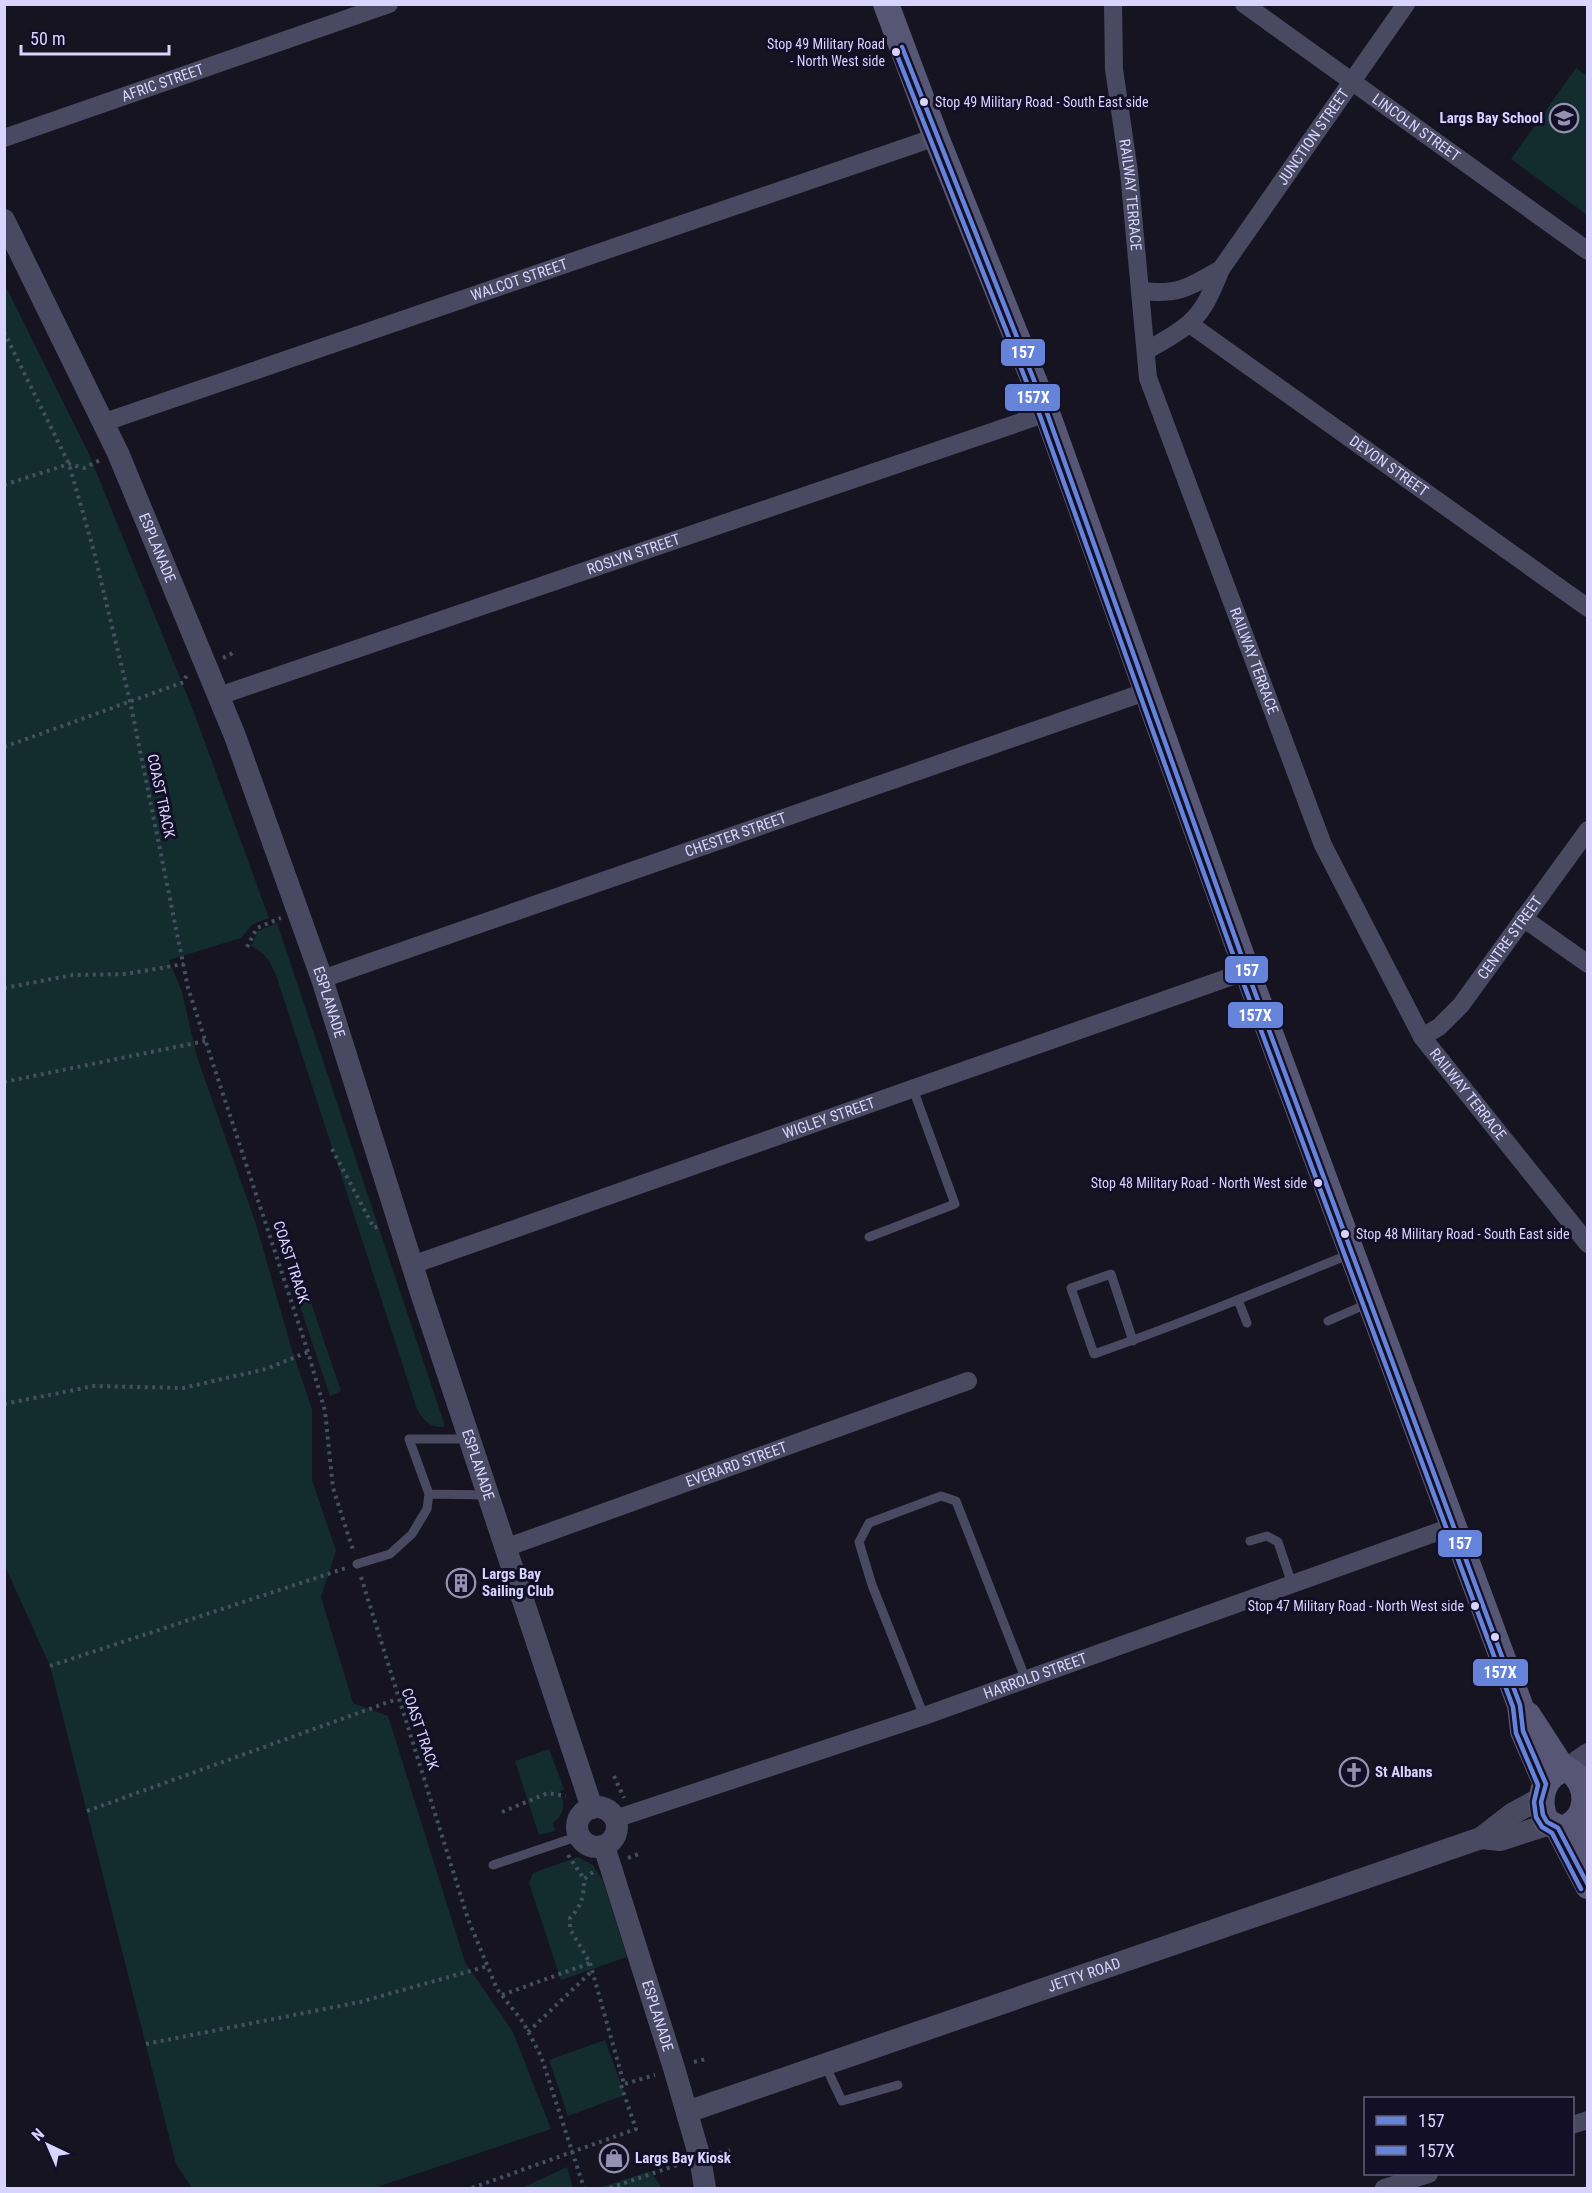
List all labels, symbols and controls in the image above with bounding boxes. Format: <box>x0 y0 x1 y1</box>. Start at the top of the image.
scale bar <box>21 18 170 56</box>
text: 50 m <box>30 28 65 49</box>
place label: Stop 49 Military Road - North West side <box>767 36 885 69</box>
marker: Stop 49 Military Road - North West side <box>890 46 902 58</box>
street label: AFRIC STREET <box>119 60 206 105</box>
street label: JUNCTION STREET <box>1273 85 1353 188</box>
street label: LINCOLN STREET <box>1369 90 1464 165</box>
place label: Stop 49 Military Road - South East side <box>935 94 1149 110</box>
marker: Stop 49 Military Road - South East side <box>918 96 930 108</box>
school or university icon: Largs Bay School <box>1548 102 1580 134</box>
place label: Largs Bay School <box>1440 109 1543 127</box>
street label: RAILWAY TERRACE <box>1115 138 1145 252</box>
street label: WALCOT STREET <box>468 255 570 305</box>
line badge: 157 <box>1000 338 1046 367</box>
text: 157 <box>1011 343 1035 362</box>
line badge: 157X <box>1004 383 1061 412</box>
text: 157X <box>1016 388 1050 407</box>
street label: DEVON STREET <box>1346 432 1432 500</box>
street label: ESPLANADE <box>135 510 180 585</box>
street label: ROSLYN STREET <box>585 530 683 579</box>
street label: RAILWAY TERRACE <box>1226 605 1282 717</box>
street label: COAST TRACK <box>143 752 179 840</box>
street label: CHESTER STREET <box>682 809 789 861</box>
street label: CENTRE STREET <box>1474 893 1546 983</box>
line badge: 157 <box>1224 955 1269 984</box>
text: 157 <box>1235 961 1259 980</box>
street label: ESPLANADE <box>309 964 349 1040</box>
line badge: 157X <box>1227 1001 1284 1029</box>
text: 157X <box>1238 1006 1272 1025</box>
street label: RAILWAY TERRACE <box>1426 1045 1510 1144</box>
street label: WIGLEY STREET <box>780 1094 878 1143</box>
place label: Stop 48 Military Road - North West side <box>1091 1175 1307 1191</box>
marker: Stop 48 Military Road - North West side <box>1312 1177 1324 1189</box>
street label: COAST TRACK <box>269 1219 313 1306</box>
place label: Stop 48 Military Road - South East side <box>1356 1226 1570 1242</box>
marker: Stop 48 Military Road - South East side <box>1339 1228 1351 1240</box>
street label: ESPLANADE <box>458 1427 498 1503</box>
street label: EVERARD STREET <box>683 1438 790 1491</box>
line badge: 157 <box>1437 1529 1483 1558</box>
text: 157 <box>1448 1534 1472 1553</box>
place label: Largs Bay Sailing Club <box>482 1565 554 1600</box>
building icon: Largs Bay Sailing Club <box>445 1567 477 1599</box>
place label: Stop 47 Military Road - North West side <box>1248 1598 1464 1614</box>
marker: Stop 47 Military Road - North West side <box>1469 1600 1481 1612</box>
unlabelled marker <box>1489 1631 1501 1643</box>
street label: HARROLD STREET <box>981 1649 1090 1703</box>
line badge: 157X <box>1472 1658 1529 1687</box>
text: 157X <box>1483 1663 1517 1682</box>
street label: COAST TRACK <box>398 1686 443 1773</box>
church icon: St Albans <box>1338 1756 1370 1788</box>
place label: St Albans <box>1375 1763 1433 1781</box>
street label: JETTY ROAD <box>1045 1954 1123 1996</box>
street label: ESPLANADE <box>638 1978 677 2054</box>
legend <box>1364 2097 1574 2175</box>
text: 157 <box>1418 2110 1445 2131</box>
north arrow <box>18 2115 78 2175</box>
text: N <box>28 2124 48 2145</box>
text: 157X <box>1418 2140 1455 2161</box>
shop icon: Largs Bay Kiosk <box>598 2142 630 2174</box>
place label: Largs Bay Kiosk <box>635 2149 732 2167</box>

